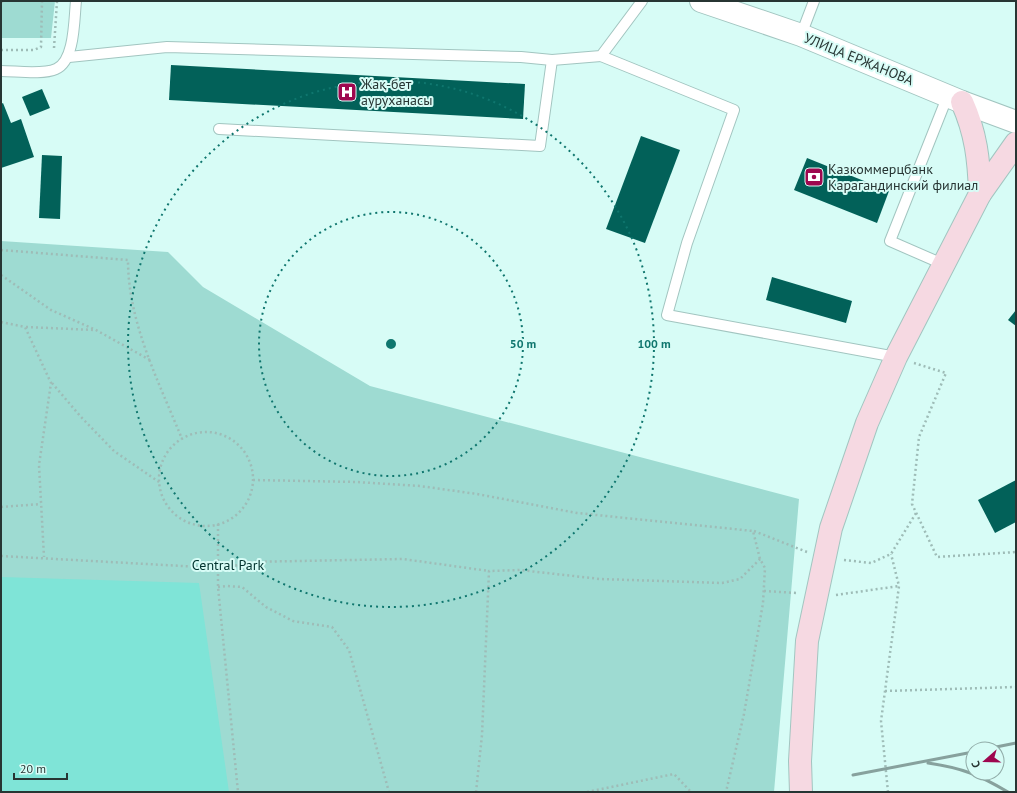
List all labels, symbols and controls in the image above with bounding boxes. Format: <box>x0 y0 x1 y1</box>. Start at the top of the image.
street label: УЛИЦА ЕРЖАНОВА <box>802 29 917 89</box>
place label: Жақ-бет ауруханасы <box>360 75 433 109</box>
hospital icon: Жақ-бет ауруханасы <box>336 81 358 103</box>
place label: Казкоммерцбанк Карагандинский филиал <box>828 160 978 194</box>
bank icon: Казкоммерцбанк Карагандинский филиал <box>803 166 825 188</box>
text: 50 m <box>510 336 536 351</box>
text: 100 m <box>637 336 671 351</box>
centre of rings <box>384 337 398 351</box>
park label: Central Park <box>192 556 264 574</box>
north arrow <box>965 741 1005 781</box>
scale bar <box>14 755 67 781</box>
text: С <box>968 759 983 770</box>
text: 20 m <box>20 761 46 776</box>

